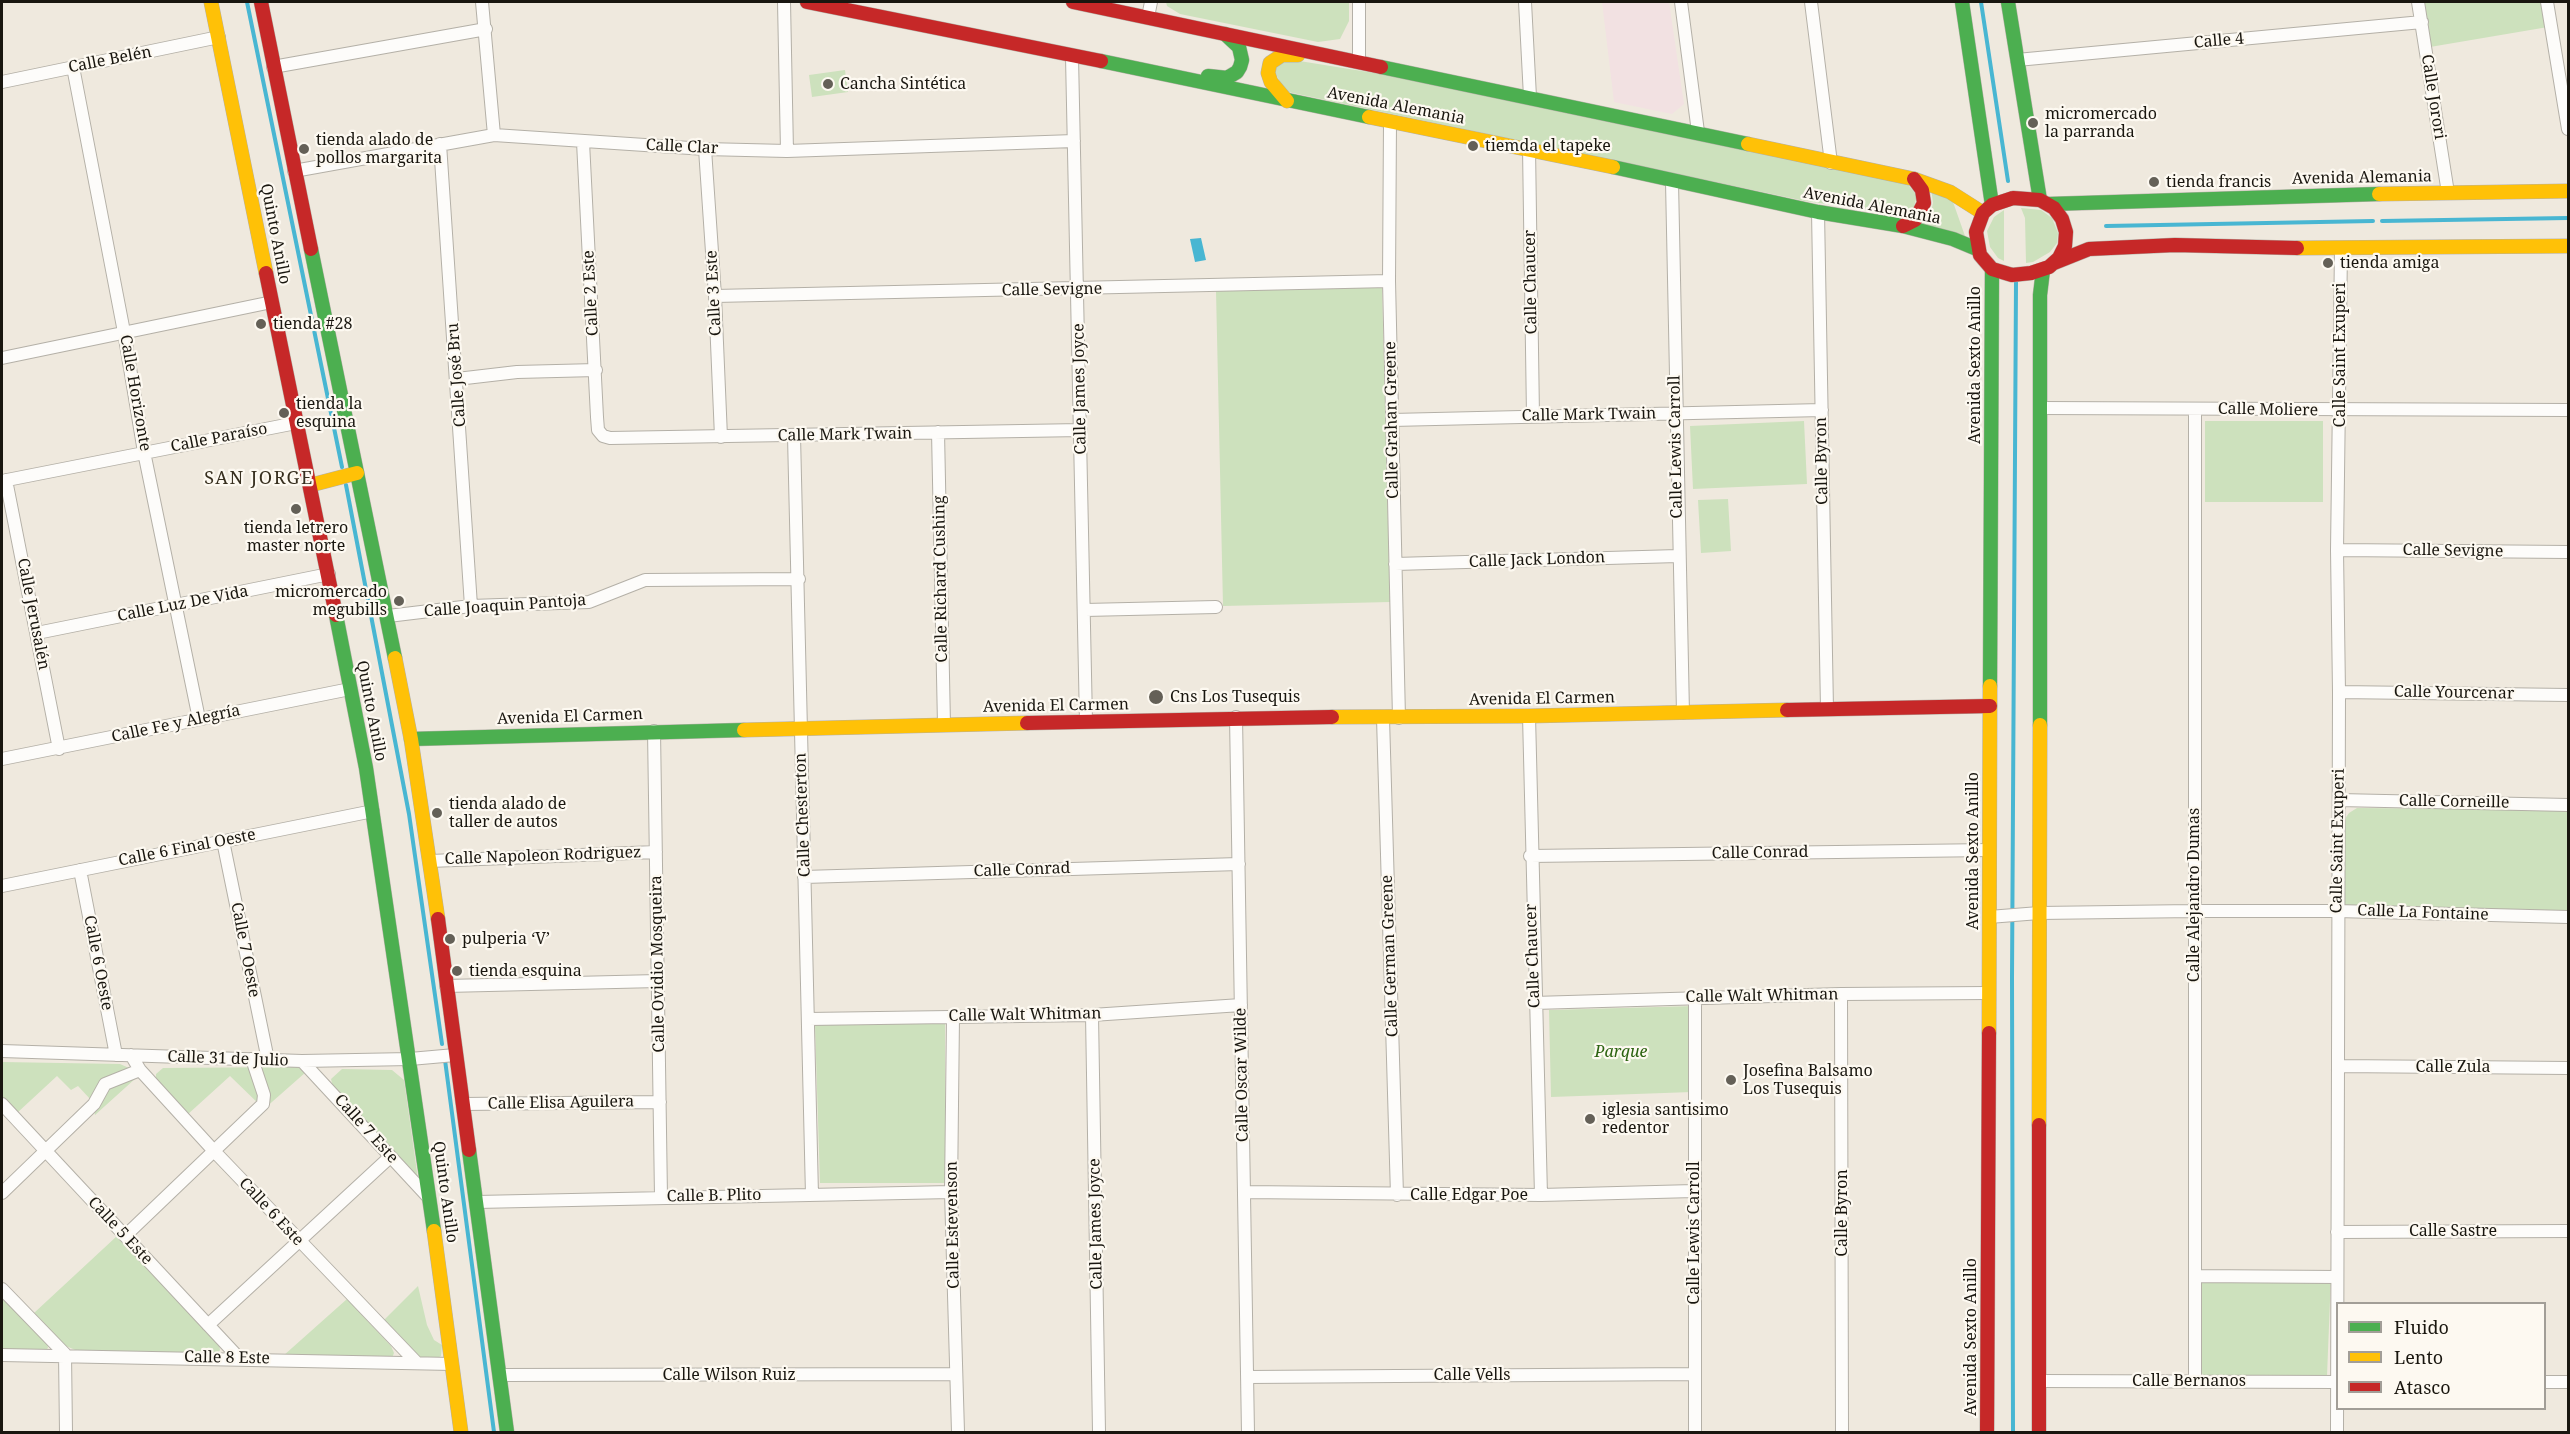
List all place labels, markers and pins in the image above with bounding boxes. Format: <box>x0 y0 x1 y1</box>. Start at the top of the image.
place label: Cancha Sintética <box>840 74 966 94</box>
marker: Cancha Sintética <box>821 77 835 91</box>
place label: micromercado la parranda <box>2045 104 2157 142</box>
marker: micromercado la parranda <box>2026 116 2040 130</box>
place label: tienda alado de pollos margarita <box>316 130 442 168</box>
place label: tiemda el tapeke <box>1485 136 1611 156</box>
marker: tiemda el tapeke <box>1466 139 1480 153</box>
marker: tienda alado de pollos margarita <box>297 142 311 156</box>
place label: tienda francis <box>2166 172 2271 192</box>
marker: tienda francis <box>2147 175 2161 189</box>
place label: tienda amiga <box>2340 253 2439 273</box>
marker: tienda amiga <box>2321 256 2335 270</box>
place label: tienda #28 <box>273 314 352 334</box>
marker: tienda #28 <box>254 317 268 331</box>
place label: tienda la esquina <box>296 394 363 432</box>
marker: tienda la esquina <box>277 406 291 420</box>
marker: tienda letrero master norte <box>289 502 303 516</box>
place label: tienda letrero master norte <box>244 518 348 556</box>
place label: micromercado megubills <box>275 582 387 620</box>
marker: micromercado megubills <box>392 594 406 608</box>
place label: Cns Los Tusequis <box>1170 687 1300 707</box>
marker: Cns Los Tusequis <box>1147 688 1165 706</box>
place label: tienda alado de taller de autos <box>449 794 566 832</box>
marker: tienda alado de taller de autos <box>430 806 444 820</box>
place label: pulperia ‘V’ <box>462 929 550 949</box>
marker: pulperia ‘V’ <box>443 932 457 946</box>
place label: tienda esquina <box>469 961 582 981</box>
marker: tienda esquina <box>450 964 464 978</box>
place label: Josefina Balsamo Los Tusequis <box>1743 1061 1873 1099</box>
marker: Josefina Balsamo Los Tusequis <box>1724 1073 1738 1087</box>
place label: iglesia santisimo redentor <box>1602 1100 1729 1138</box>
marker: iglesia santisimo redentor <box>1583 1112 1597 1126</box>

